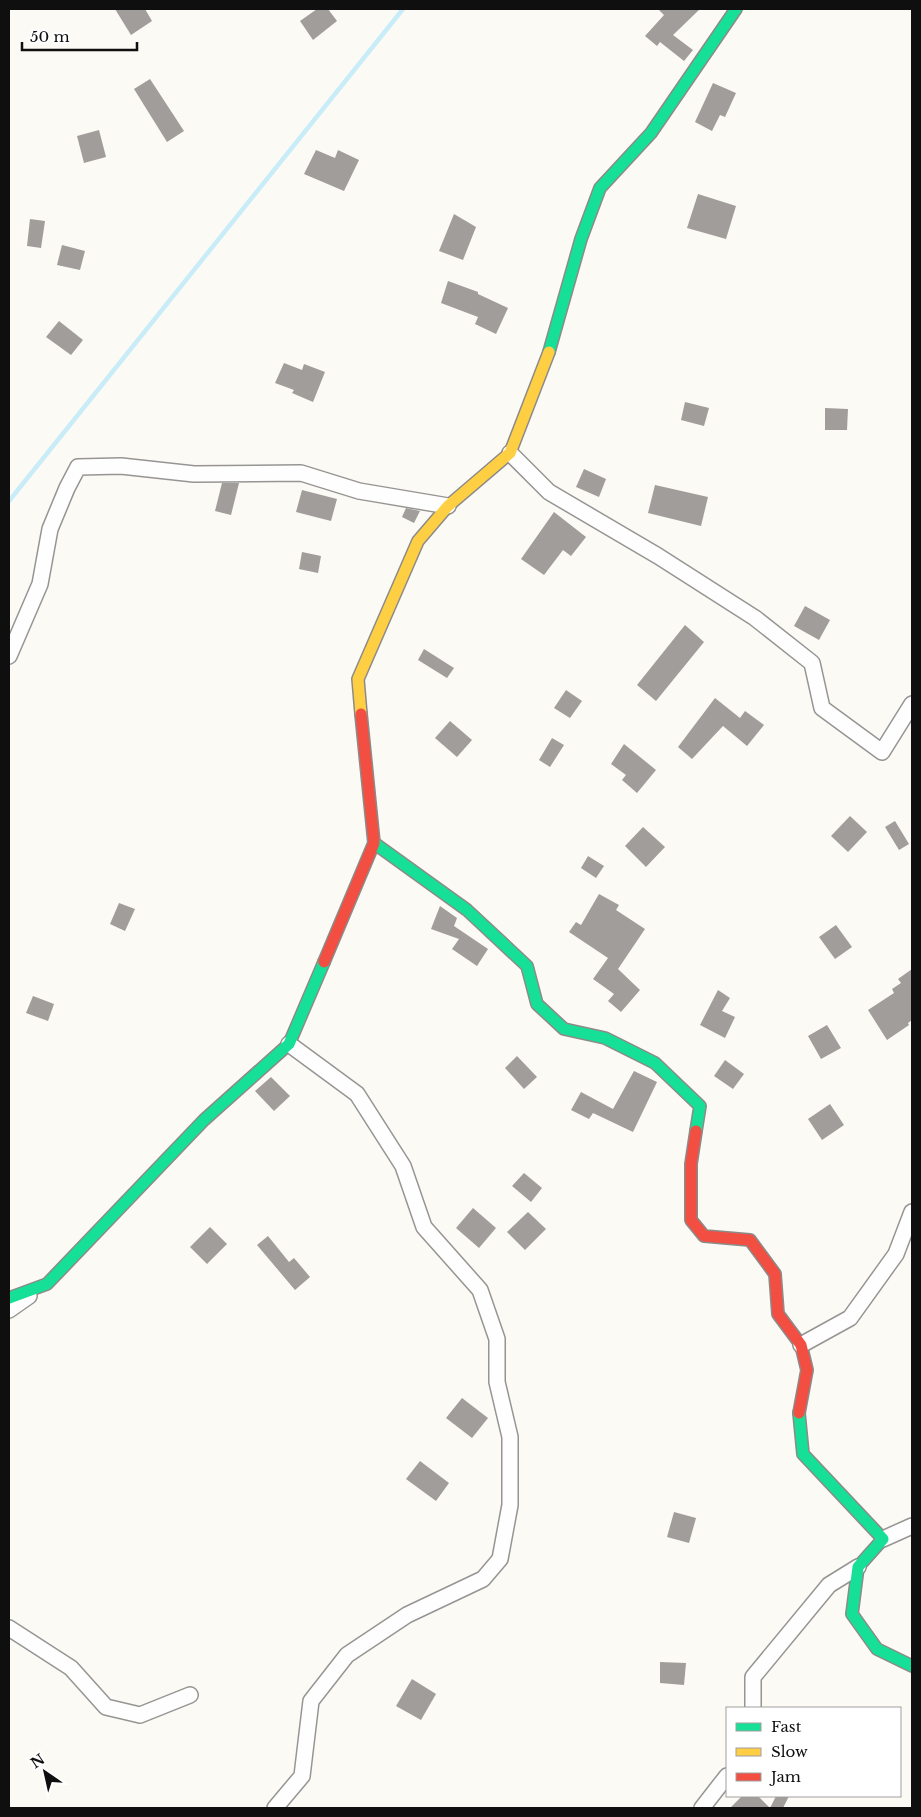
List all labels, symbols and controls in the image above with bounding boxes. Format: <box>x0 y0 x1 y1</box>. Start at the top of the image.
scale bar <box>22 20 138 52</box>
text: 50 m <box>30 27 70 46</box>
legend <box>726 1707 901 1797</box>
text: Fast <box>771 1717 802 1736</box>
text: Slow <box>771 1742 808 1761</box>
north arrow <box>20 1747 70 1797</box>
text: N <box>27 1750 48 1772</box>
text: Jam <box>769 1767 801 1786</box>

